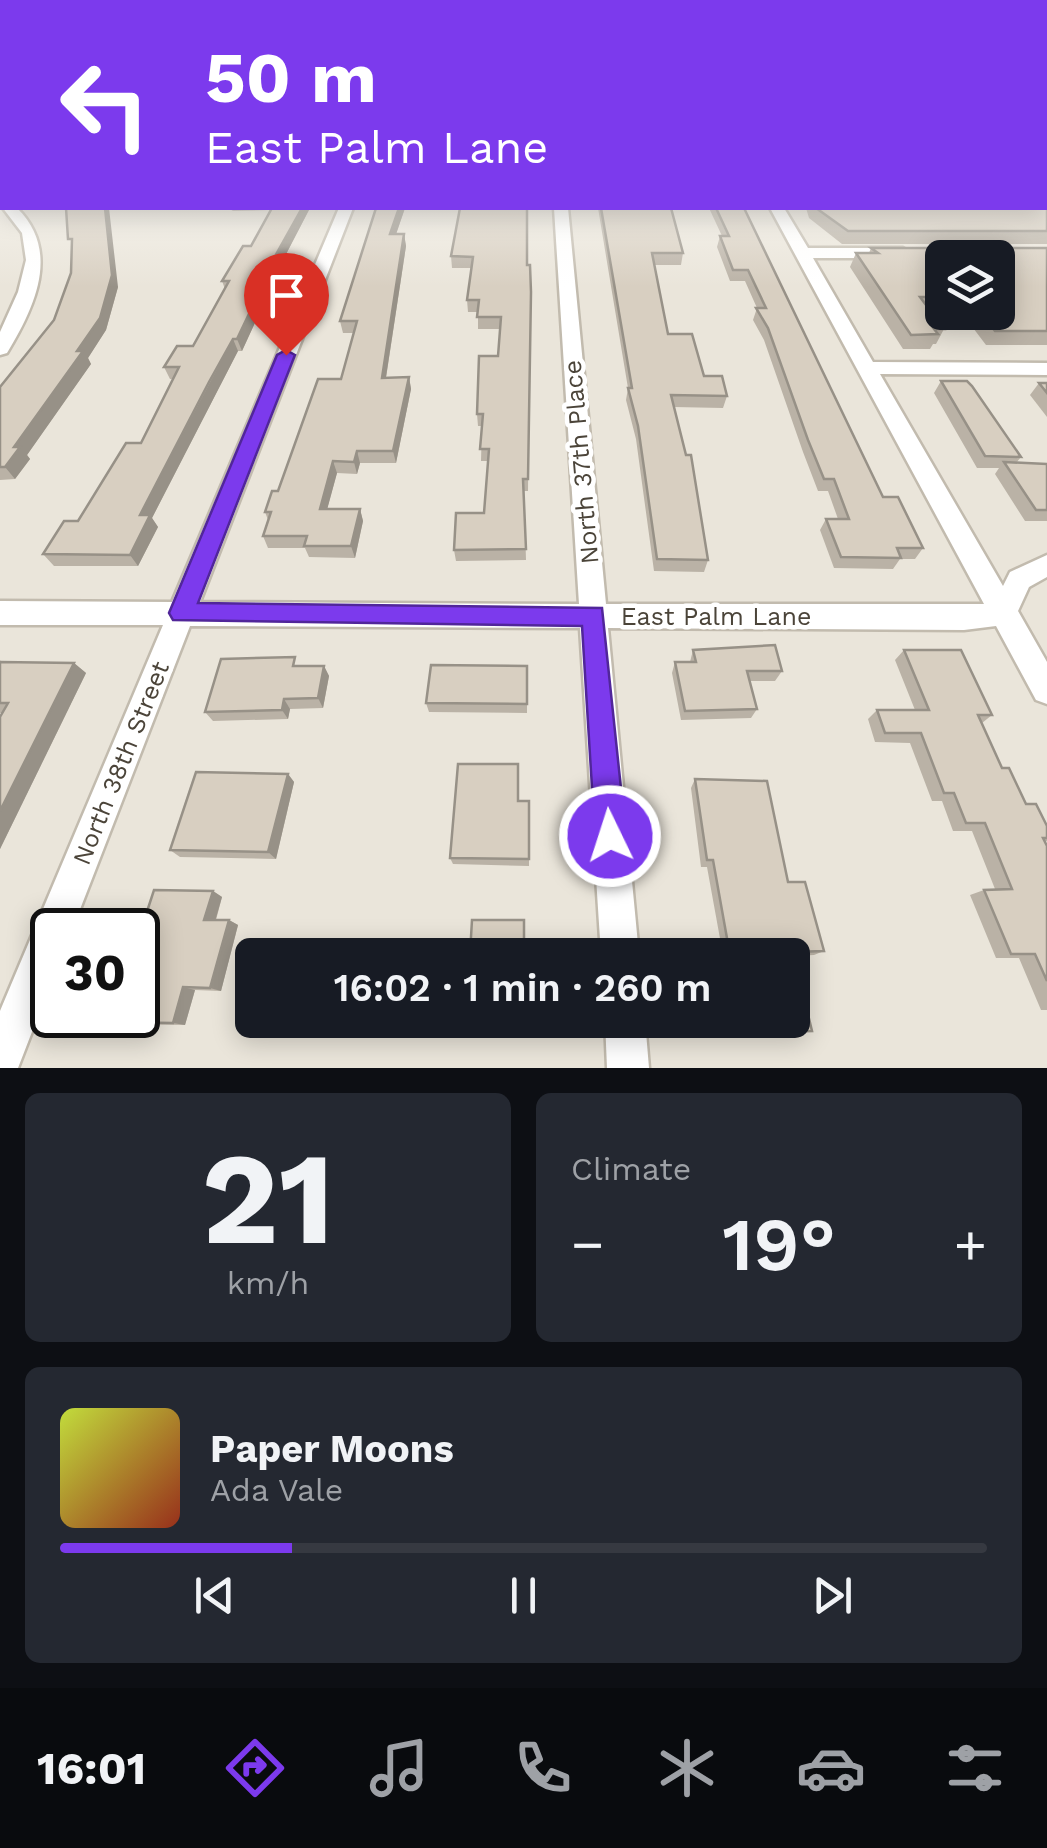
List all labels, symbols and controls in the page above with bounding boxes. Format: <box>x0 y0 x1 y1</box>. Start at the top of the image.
text: 50 m <box>205 37 377 119</box>
icon: left <box>40 40 170 170</box>
text: East Palm Lane <box>205 121 548 174</box>
map controls <box>925 240 1015 330</box>
button: layers <box>925 240 1015 330</box>
pin <box>244 253 329 356</box>
icon: arrive <box>259 268 314 323</box>
street label: North 37th Place <box>558 359 604 565</box>
street label: East Palm Lane <box>621 602 811 631</box>
street label: North 38th Street <box>67 657 175 869</box>
position arrow <box>558 784 662 888</box>
speed limit sign: 30 <box>30 908 160 1038</box>
text: 16:02 · 1 min · 260 m <box>334 966 711 1010</box>
text: 21 <box>201 1122 335 1275</box>
text: Climate <box>571 1150 691 1188</box>
text: 19° <box>722 1200 836 1288</box>
text: − <box>571 1212 604 1276</box>
text: + <box>954 1212 987 1276</box>
text: km/h <box>227 1264 309 1302</box>
text: Paper Moons <box>210 1427 454 1471</box>
text: Ada Vale <box>210 1471 343 1509</box>
icon: previous <box>187 1568 242 1623</box>
icon: pause <box>496 1568 551 1623</box>
icon: next <box>805 1568 860 1623</box>
icon: directions <box>220 1733 290 1803</box>
icon: music <box>364 1733 434 1803</box>
icon: phone <box>508 1733 578 1803</box>
icon: climate <box>652 1733 722 1803</box>
icon: car <box>796 1733 866 1803</box>
icon: filters <box>940 1733 1010 1803</box>
text: 16:01 <box>37 1742 146 1795</box>

